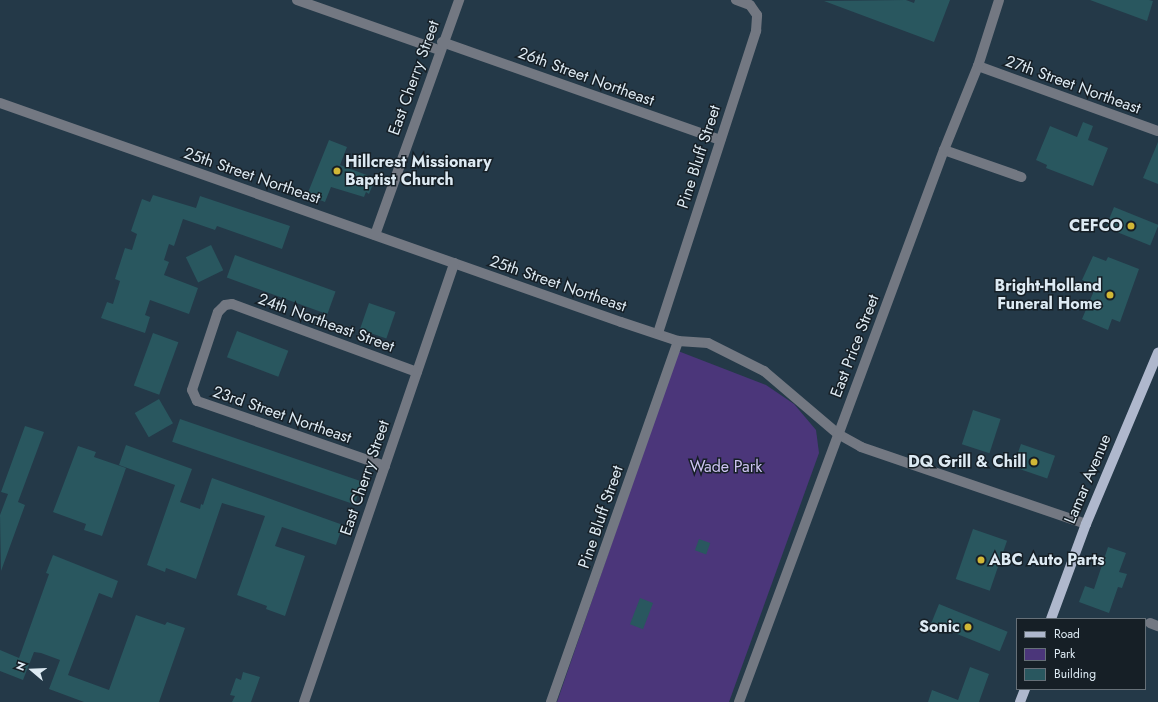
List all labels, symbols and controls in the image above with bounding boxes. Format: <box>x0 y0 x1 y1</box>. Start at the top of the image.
street label: East Cherry Street <box>384 18 444 138</box>
street label: 26th Street Northeast <box>515 43 657 111</box>
street label: 27th Street Northeast <box>1003 52 1143 118</box>
street label: Pine Bluff Street <box>673 103 725 211</box>
street label: 25th Street Northeast <box>181 144 323 208</box>
place label: Hillcrest Missionary Baptist Church <box>345 152 492 190</box>
marker: Hillcrest Missionary Baptist Church <box>332 166 342 176</box>
place label: CEFCO <box>1069 216 1123 236</box>
marker: CEFCO <box>1126 221 1136 231</box>
street label: 25th Street Northeast <box>487 252 629 316</box>
place label: Bright-Holland Funeral Home <box>995 276 1102 314</box>
street label: 24th Northeast Street <box>255 289 397 357</box>
marker: Bright-Holland Funeral Home <box>1105 290 1115 300</box>
street label: East Price Street <box>827 292 883 400</box>
street label: 23rd Street Northeast <box>210 382 354 448</box>
street label: East Cherry Street <box>336 418 394 538</box>
street label: Lamar Avenue <box>1061 431 1115 527</box>
place label: DQ Grill & Chill <box>908 452 1026 472</box>
park label: Wade Park <box>690 457 762 477</box>
marker: DQ Grill & Chill <box>1029 457 1039 467</box>
street label: Pine Bluff Street <box>574 463 628 571</box>
place label: ABC Auto Parts <box>989 550 1104 570</box>
marker: ABC Auto Parts <box>976 555 986 565</box>
place label: Sonic <box>919 617 960 637</box>
legend <box>1016 618 1146 690</box>
marker: Sonic <box>963 622 973 632</box>
text: Road <box>1054 625 1080 643</box>
text: Park <box>1054 645 1075 663</box>
north arrow <box>12 650 52 690</box>
text: N <box>12 659 30 673</box>
text: Building <box>1054 665 1096 683</box>

